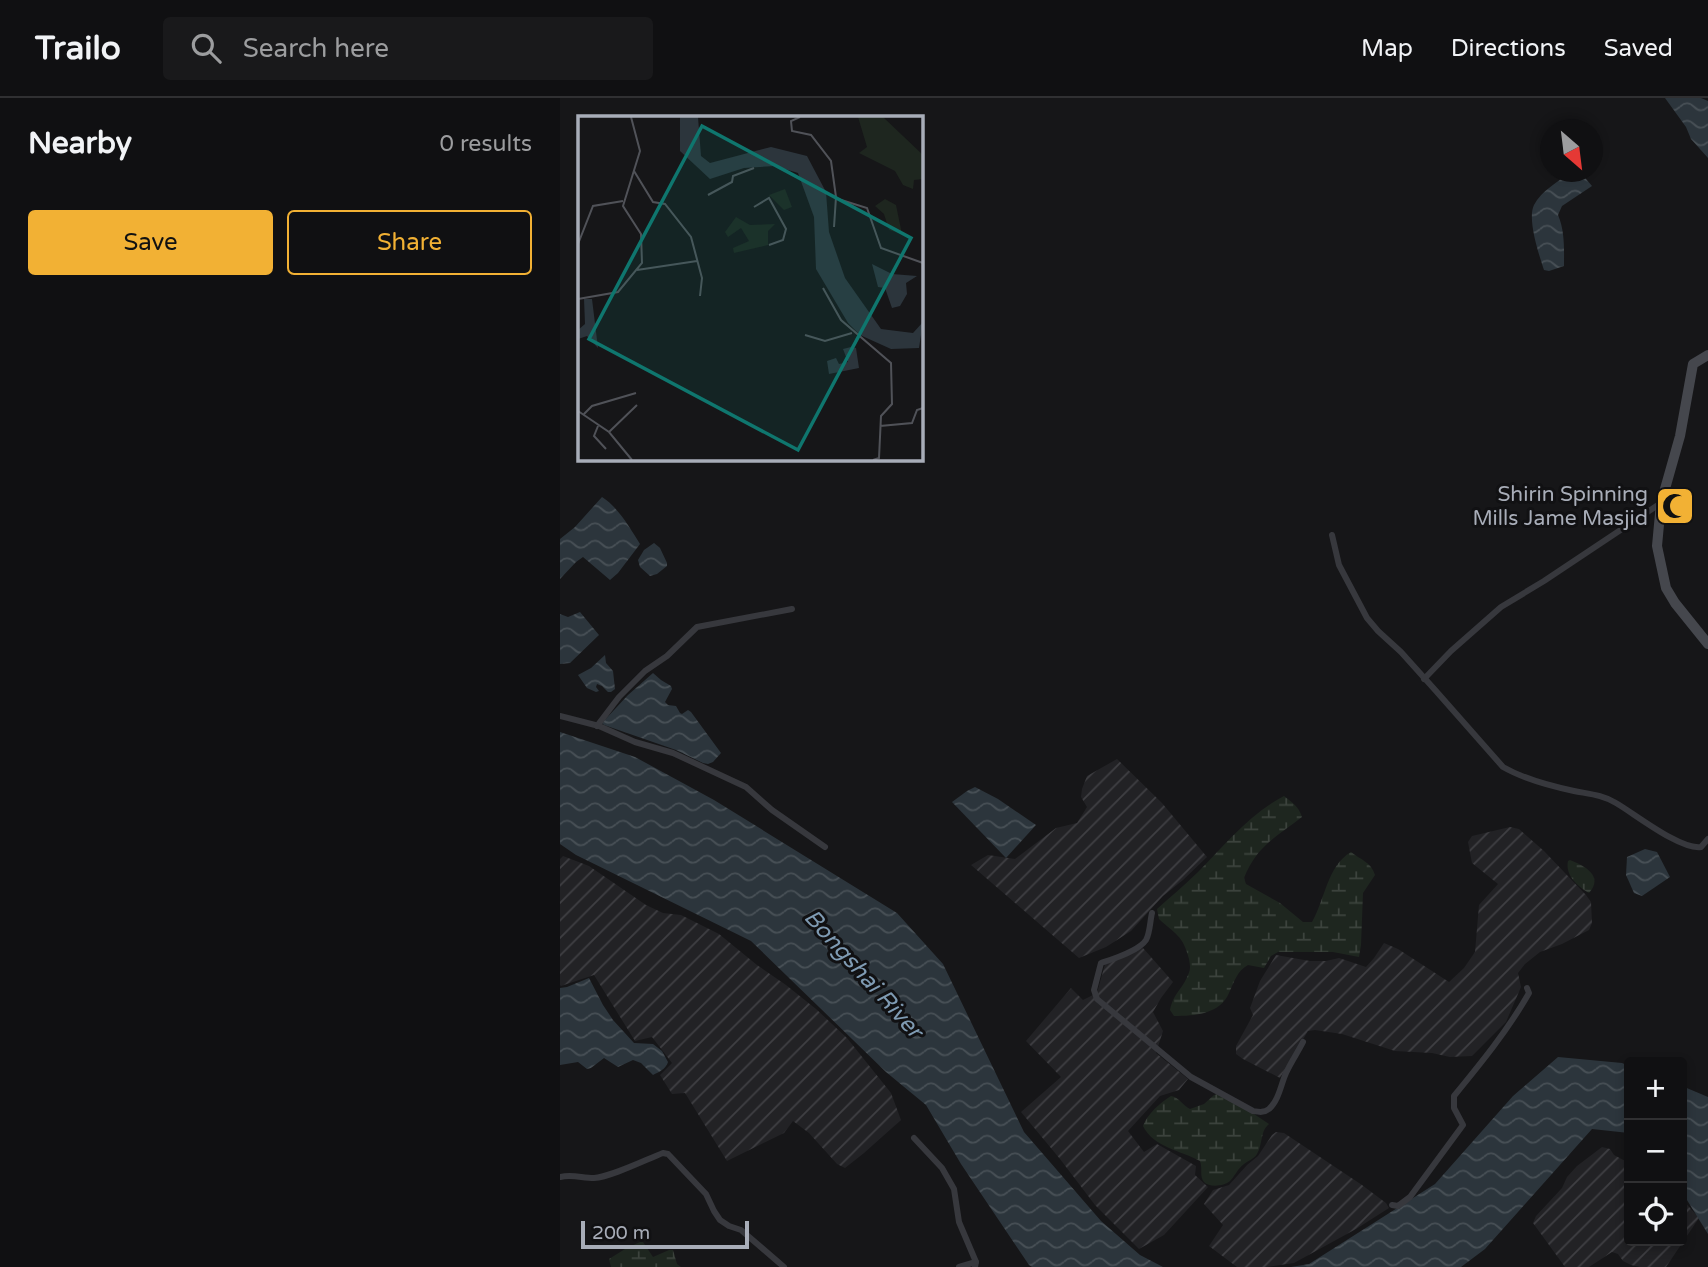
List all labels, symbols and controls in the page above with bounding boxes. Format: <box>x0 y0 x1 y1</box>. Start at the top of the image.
search box <box>163 17 653 80</box>
text: Trailo <box>35 29 121 68</box>
icon: search <box>187 29 225 67</box>
text: Search here <box>243 33 389 64</box>
text: Map <box>1361 34 1413 63</box>
text: Directions <box>1451 34 1566 63</box>
text: Saved <box>1604 34 1673 63</box>
inset map <box>578 116 922 460</box>
north arrow <box>1540 119 1603 182</box>
text: Nearby <box>28 125 132 162</box>
text: 0 results <box>439 130 532 158</box>
button: Save <box>28 210 273 275</box>
button: Share <box>287 210 532 275</box>
place label: Shirin Spinning Mills Jame Masjid <box>1473 482 1648 531</box>
mosque icon: Shirin Spinning Mills Jame Masjid <box>1654 485 1696 527</box>
water label: Bongshai River <box>798 904 930 1047</box>
map controls <box>1624 1057 1687 1246</box>
button: + <box>1624 1057 1687 1120</box>
button: − <box>1624 1120 1687 1183</box>
button: locate <box>1624 1183 1687 1246</box>
scale bar <box>581 1218 749 1250</box>
text: 200 m <box>592 1222 650 1244</box>

